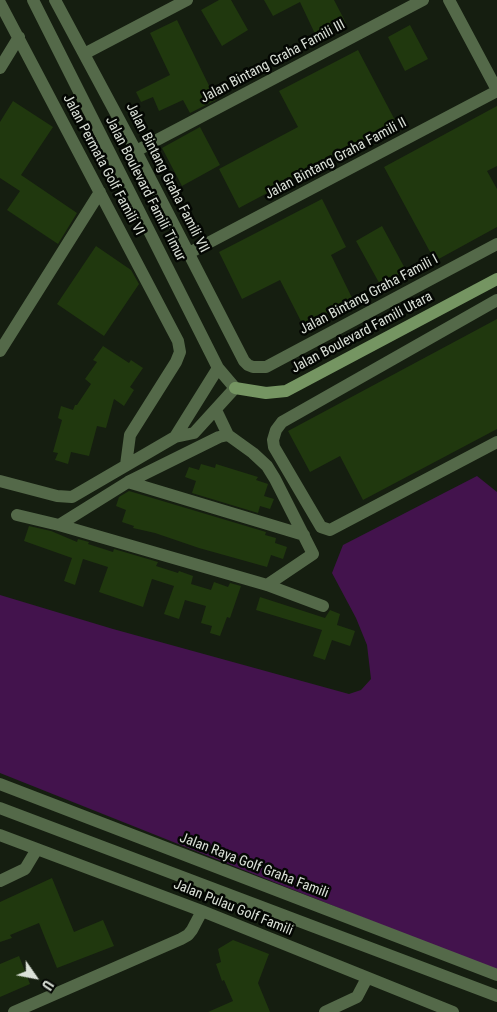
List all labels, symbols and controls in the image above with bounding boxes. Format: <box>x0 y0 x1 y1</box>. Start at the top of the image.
street label: Jalan Bintang Graha Famili III <box>198 17 348 107</box>
street label: Jalan Permata Golf Famili VI <box>59 92 147 238</box>
street label: Jalan Bintang Graha Famili VII <box>122 100 212 256</box>
street label: Jalan Boulevard Famili Timur <box>101 114 189 264</box>
street label: Jalan Bintang Graha Famili II <box>262 114 410 204</box>
street label: Jalan Bintang Graha Famili I <box>297 251 441 339</box>
street label: Jalan Boulevard Famili Utara <box>289 289 435 377</box>
street label: Jalan Raya Golf Graha Famili <box>177 830 331 902</box>
street label: Jalan Pulau Golf Famili <box>171 876 295 940</box>
north arrow <box>10 952 60 1002</box>
text: U <box>39 977 56 993</box>

